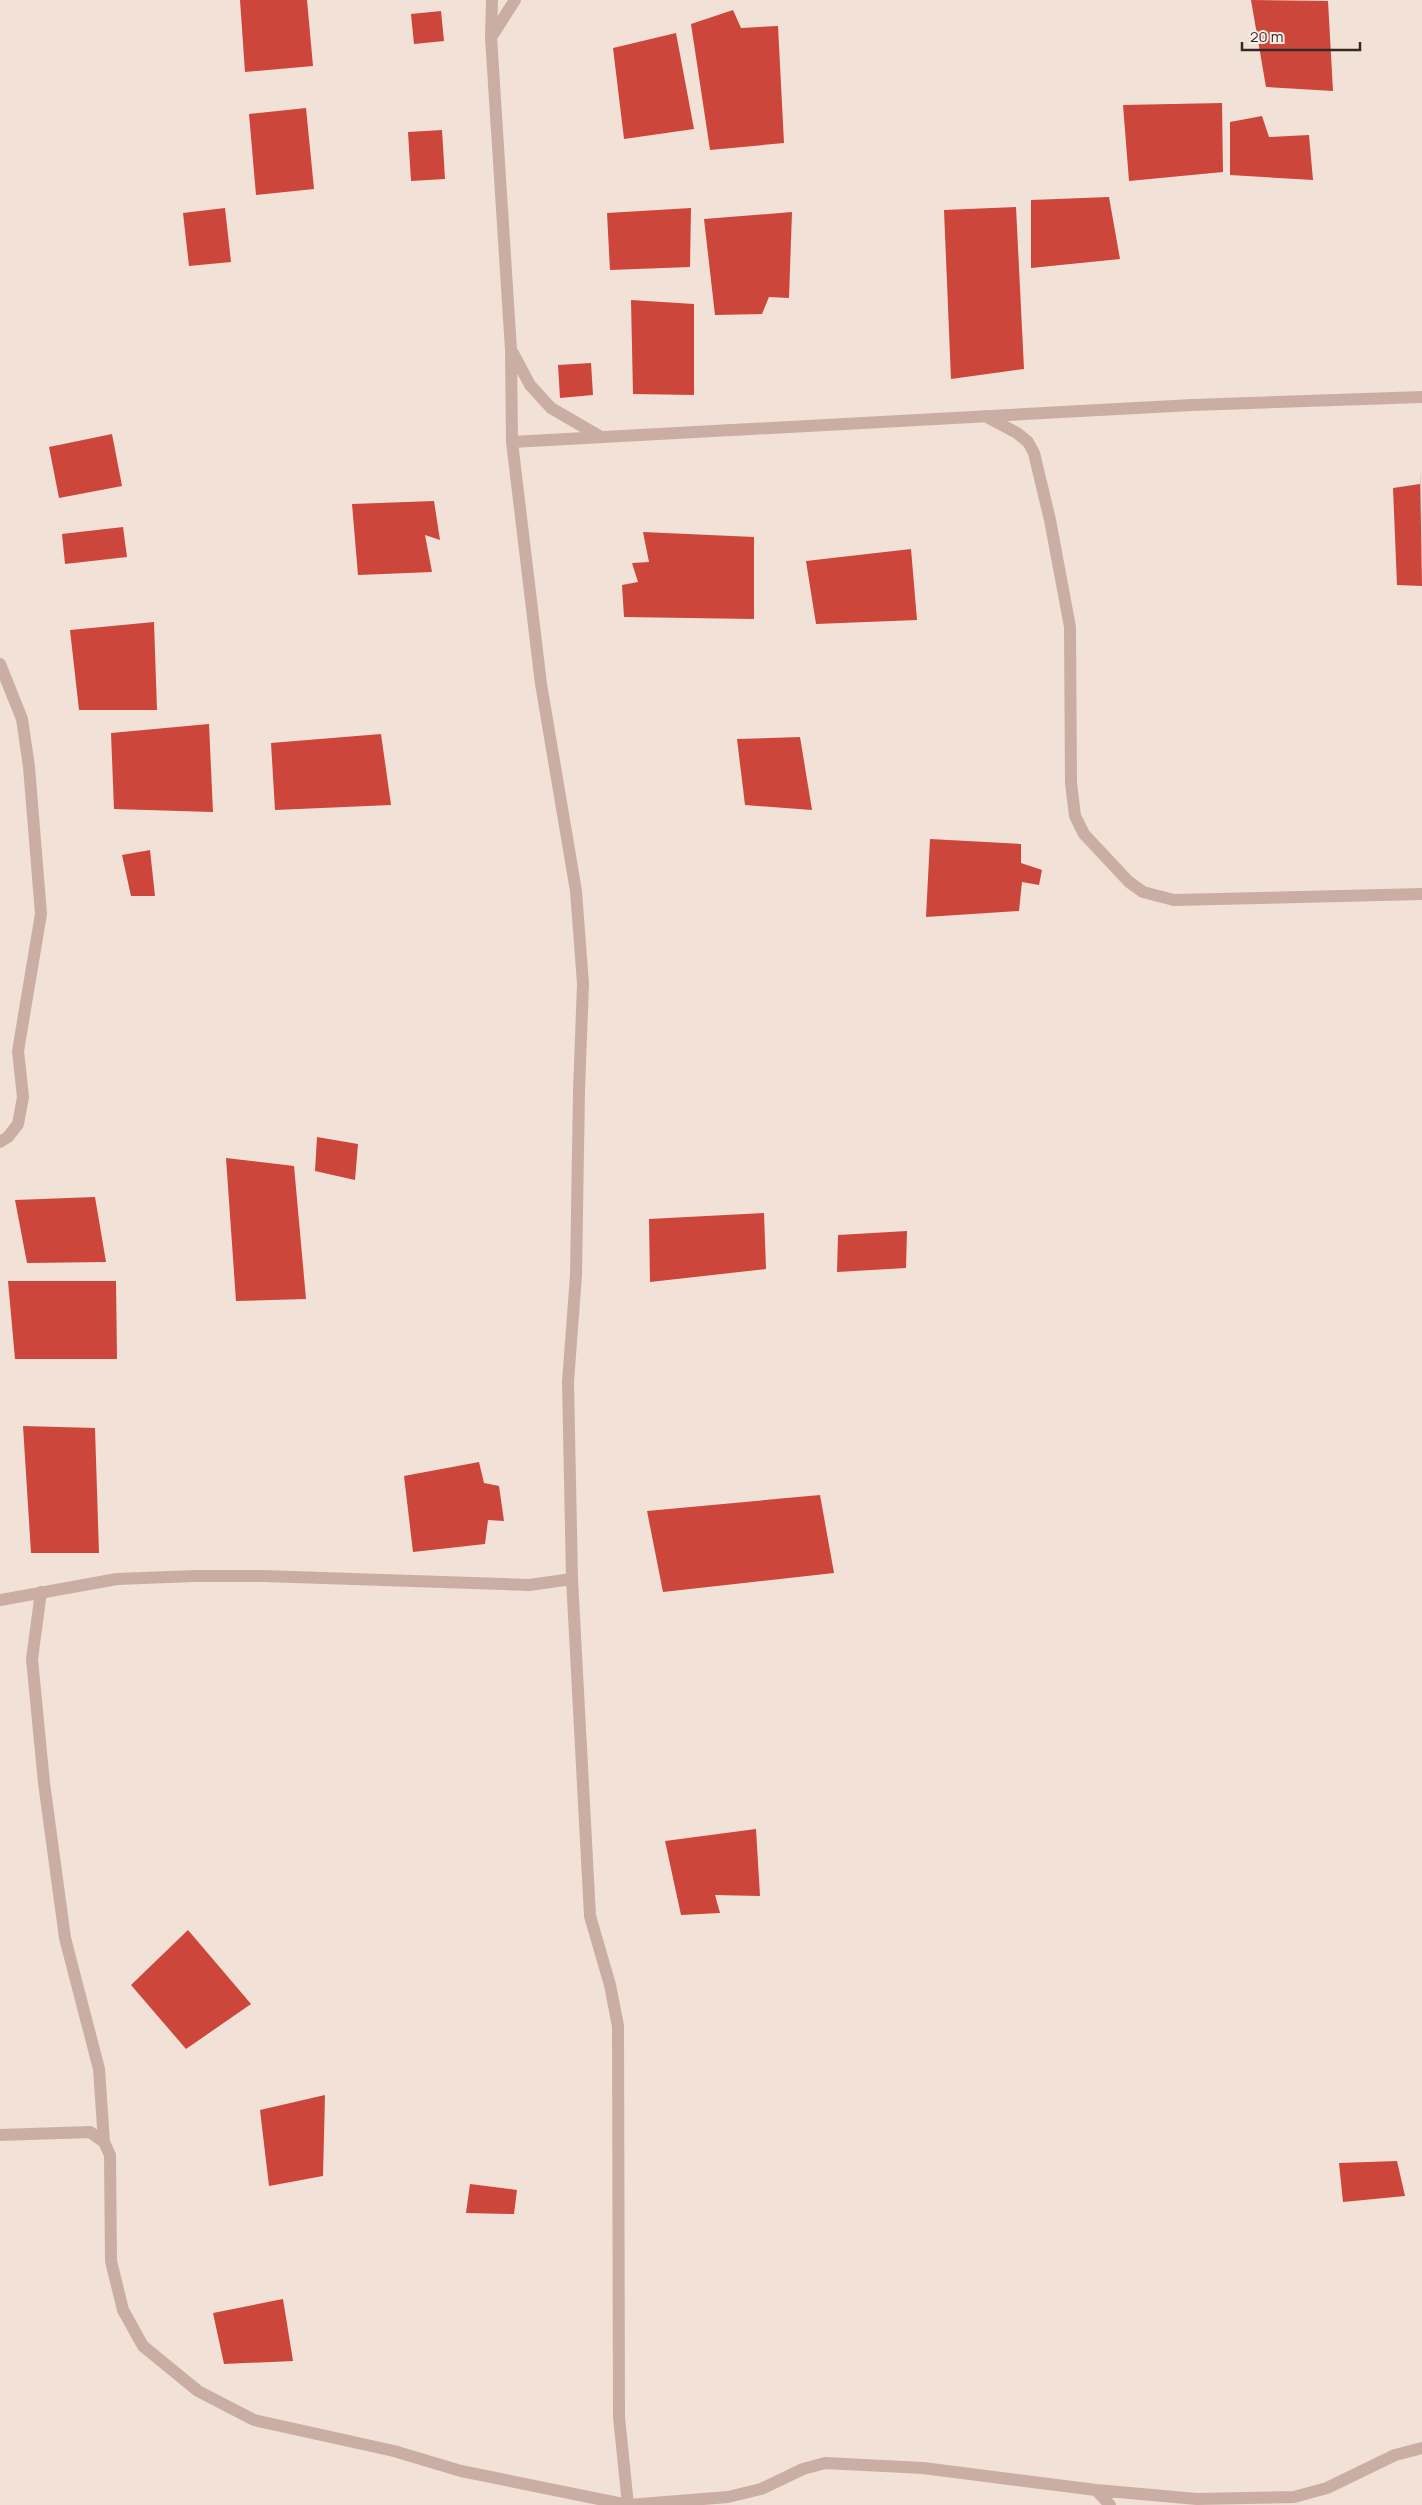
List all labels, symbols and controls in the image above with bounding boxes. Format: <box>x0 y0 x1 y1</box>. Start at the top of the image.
scale bar <box>1242 20 1360 52</box>
text: 20 m <box>1250 26 1283 47</box>

